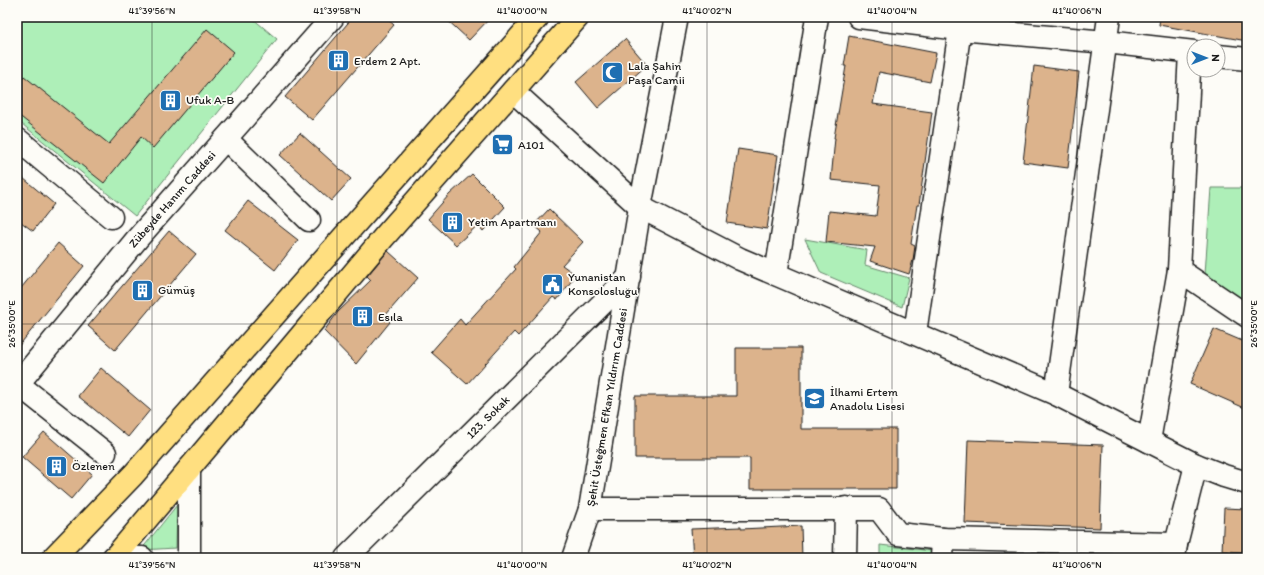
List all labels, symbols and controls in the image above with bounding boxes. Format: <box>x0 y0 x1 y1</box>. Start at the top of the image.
text: 41°39'56"N <box>128 4 176 17</box>
text: 41°39'58"N <box>313 4 361 17</box>
text: 41°40'00"N <box>497 4 547 17</box>
text: 41°40'02"N <box>682 4 732 17</box>
text: 41°40'04"N <box>867 4 917 17</box>
text: 41°40'06"N <box>1052 4 1102 17</box>
north arrow <box>1186 38 1226 78</box>
building icon: Erdem 2 Apt. <box>326 48 352 74</box>
place label: Erdem 2 Apt. <box>354 54 421 68</box>
text: N <box>1209 54 1222 62</box>
place label: Lala Şahin Paşa Camii <box>628 59 685 87</box>
mosque icon: Lala Şahin Paşa Camii <box>599 60 625 86</box>
building icon: Ufuk A-B <box>157 87 183 113</box>
place label: Ufuk A-B <box>186 93 234 107</box>
supermarket icon: A101 <box>489 132 515 158</box>
place label: A101 <box>518 138 545 152</box>
street label: Zübeyde Hanım Caddesi <box>126 148 218 250</box>
building icon: Yetim Apartmanı <box>440 209 466 235</box>
place label: Yetim Apartmanı <box>468 215 556 229</box>
place label: Yunanistan Konsolosluğu <box>568 270 638 298</box>
public building icon: Yunanistan Konsolosluğu <box>539 271 565 297</box>
building icon: Gümüş <box>129 277 155 303</box>
place label: Gümüş <box>158 283 195 297</box>
text: 26°35'00"E <box>5 300 18 348</box>
text: 26°35'00"E <box>1247 300 1260 348</box>
building icon: Esıla <box>350 304 376 330</box>
street label: Şehit Üsteğmen Efkan Yıldırım Caddesi <box>584 307 630 507</box>
place label: Esıla <box>378 310 403 324</box>
place label: İlhami Ertem Anadolu Lisesi <box>830 385 905 413</box>
school or university icon: İlhami Ertem Anadolu Lisesi <box>801 386 827 412</box>
street label: 123. Sokak <box>463 393 512 442</box>
building icon: Özlenen <box>44 453 70 479</box>
place label: Özlenen <box>72 459 115 473</box>
text: 41°39'56"N <box>128 558 176 571</box>
text: 41°39'58"N <box>313 558 361 571</box>
text: 41°40'00"N <box>497 558 547 571</box>
text: 41°40'02"N <box>682 558 732 571</box>
text: 41°40'04"N <box>867 558 917 571</box>
text: 41°40'06"N <box>1052 558 1102 571</box>

